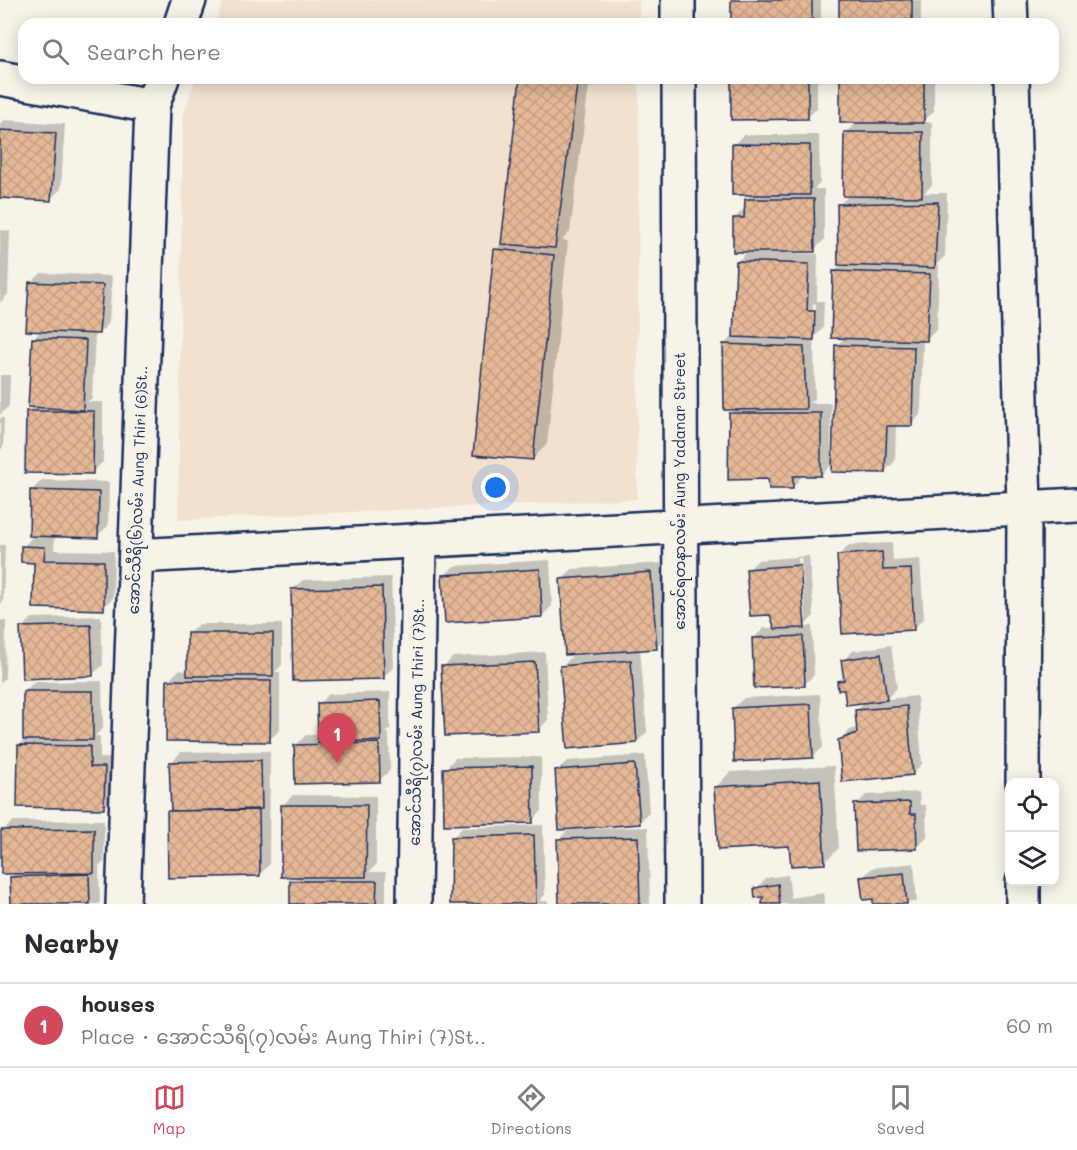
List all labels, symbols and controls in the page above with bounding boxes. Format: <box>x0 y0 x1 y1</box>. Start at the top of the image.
search box <box>18 18 1059 84</box>
icon: search <box>39 35 72 68</box>
text: Search here <box>87 37 221 66</box>
street label: အောင်ရတနာလမ်း Aung Yadanar Street <box>669 352 692 630</box>
street label: အောင်သီရိ(၆)လမ်း Aung Thiri (6)St.. <box>123 365 154 615</box>
your location <box>481 473 510 502</box>
street label: အောင်သီရိ(၇)လမ်း Aung Thiri (7)St.. <box>404 598 431 846</box>
pin: 1 <box>318 714 356 763</box>
map controls <box>1005 778 1059 886</box>
button: locate <box>1005 778 1059 832</box>
button: layers <box>1005 832 1059 886</box>
text: Nearby <box>24 926 119 960</box>
text: houses <box>81 989 155 1018</box>
text: 1 <box>39 1012 48 1038</box>
text: 60 m <box>1006 1012 1053 1038</box>
text: Place · အောင်သီရိ(၇)လမ်း Aung Thiri (7)St.. <box>81 1023 486 1049</box>
tab: Map <box>153 1081 186 1138</box>
tab: Directions <box>491 1081 572 1138</box>
tab: Saved <box>877 1081 924 1138</box>

